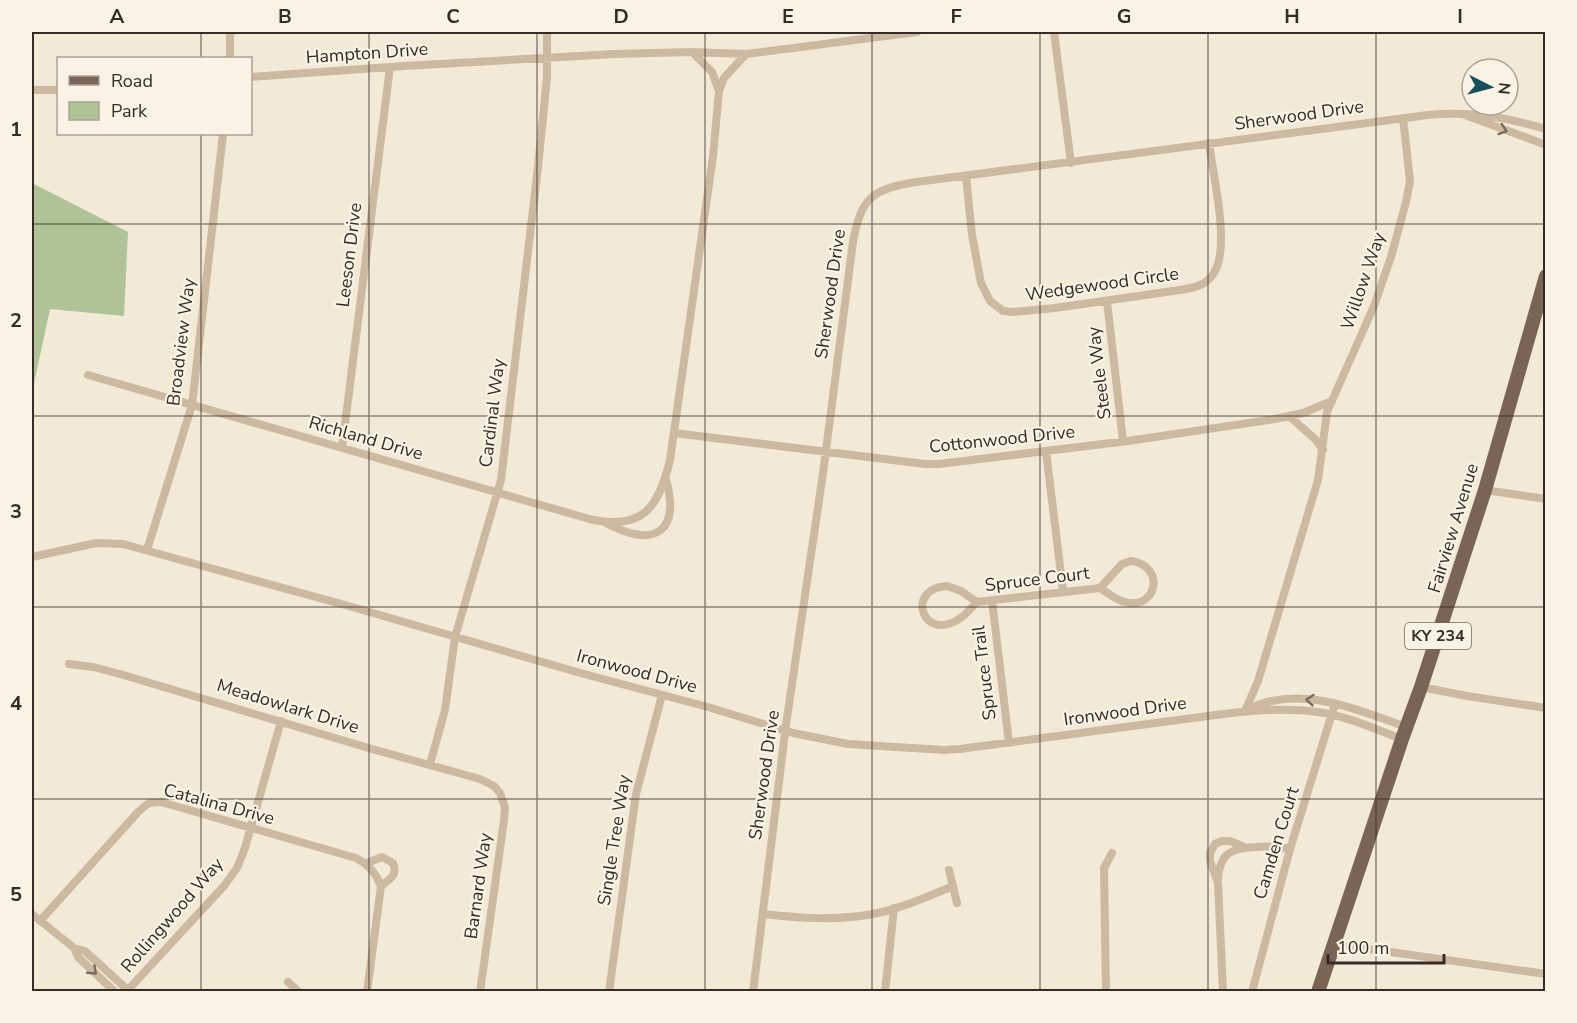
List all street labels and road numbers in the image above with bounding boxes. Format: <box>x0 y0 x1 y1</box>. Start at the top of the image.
street label: Hampton Drive <box>305 37 429 69</box>
street label: Sherwood Drive <box>1233 94 1365 136</box>
street label: Leeson Drive <box>331 201 367 309</box>
street label: Sherwood Drive <box>809 228 851 360</box>
street label: Willow Way <box>1335 228 1391 333</box>
street label: Wedgewood Circle <box>1024 261 1180 307</box>
street label: Broadview Way <box>161 276 201 407</box>
street label: Steele Way <box>1081 324 1117 421</box>
street label: Cardinal Way <box>473 356 511 469</box>
street label: Richland Drive <box>306 410 426 466</box>
street label: Cottonwood Drive <box>928 419 1076 459</box>
street label: Fairview Avenue <box>1422 460 1484 596</box>
street label: Spruce Court <box>983 561 1091 597</box>
road number: KY 234 <box>1405 623 1471 649</box>
street label: Spruce Trail <box>966 624 1002 722</box>
street label: Ironwood Drive <box>574 643 700 699</box>
street label: Meadowlark Drive <box>214 673 362 739</box>
street label: Ironwood Drive <box>1062 690 1188 732</box>
street label: Sherwood Drive <box>743 709 785 841</box>
street label: Single Tree Way <box>592 772 636 907</box>
street label: Catalina Drive <box>161 778 277 830</box>
street label: Camden Court <box>1247 783 1305 902</box>
street label: Barnard Way <box>459 831 497 941</box>
street label: Rollingwood Way <box>115 852 229 978</box>

